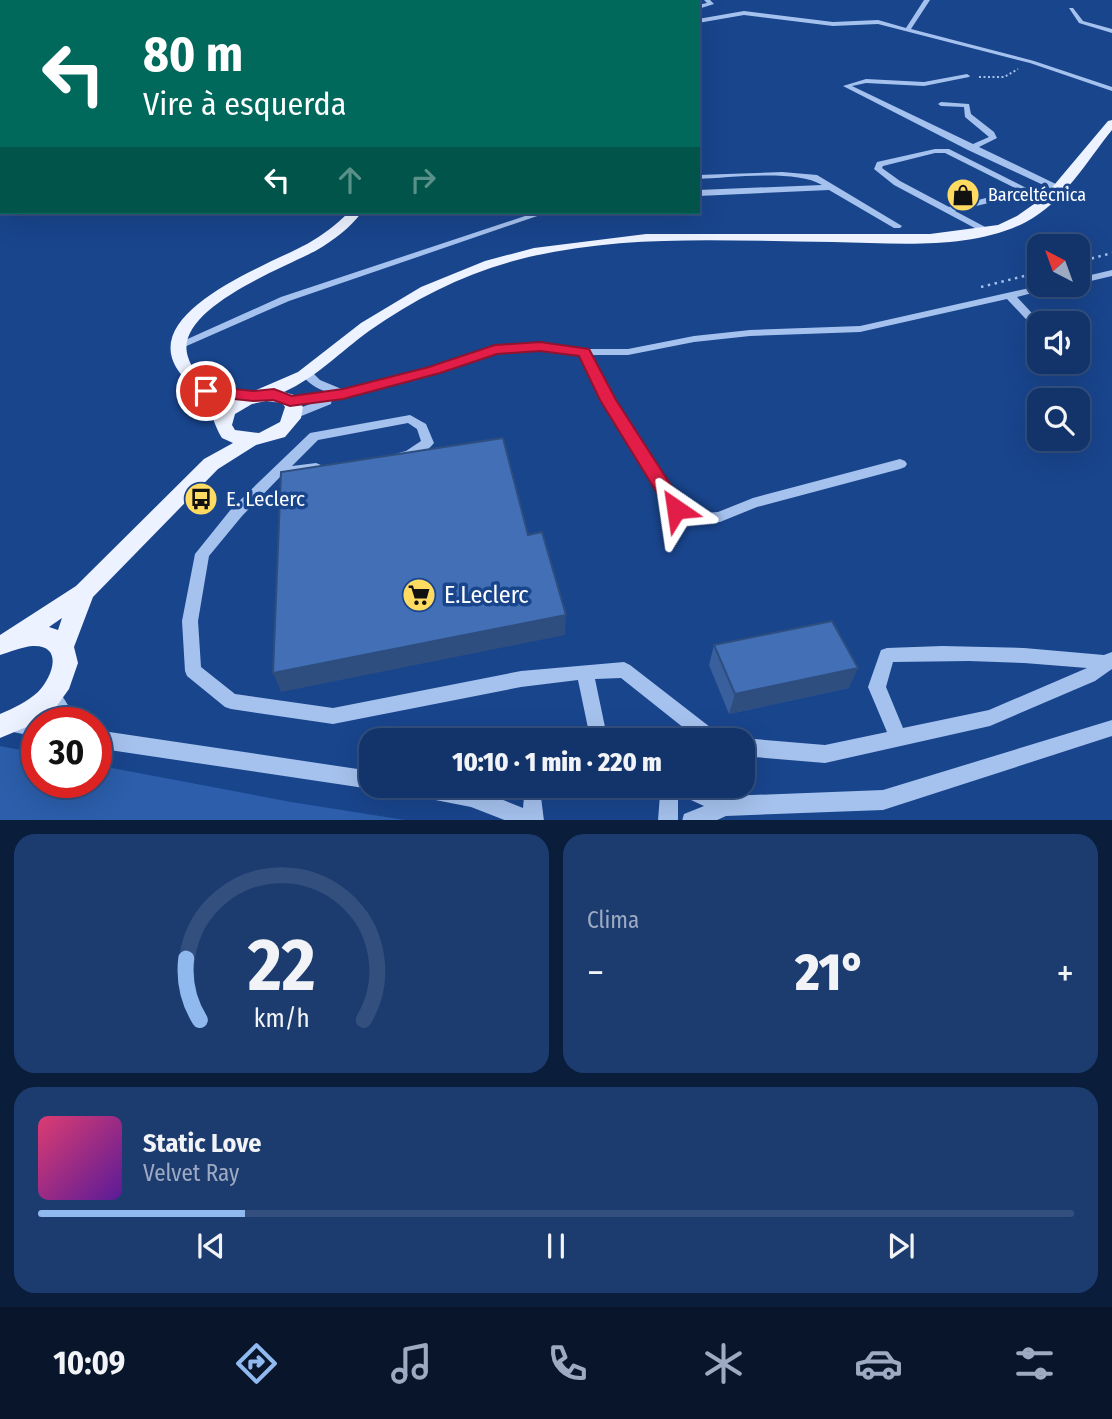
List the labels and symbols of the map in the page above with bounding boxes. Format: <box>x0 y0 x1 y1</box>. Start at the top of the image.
shop icon: Barceltécnica <box>944 176 982 214</box>
place label: Barceltécnica <box>988 184 1086 206</box>
north arrow <box>1027 234 1090 298</box>
pin <box>176 361 236 421</box>
position arrow <box>639 472 713 546</box>
bus stop icon: E. Leclerc <box>182 480 220 518</box>
place label: E. Leclerc <box>226 486 305 512</box>
supermarket icon: E.Leclerc <box>400 576 438 614</box>
place label: E.Leclerc <box>444 581 529 609</box>
speed limit sign: 30 <box>21 707 112 798</box>

